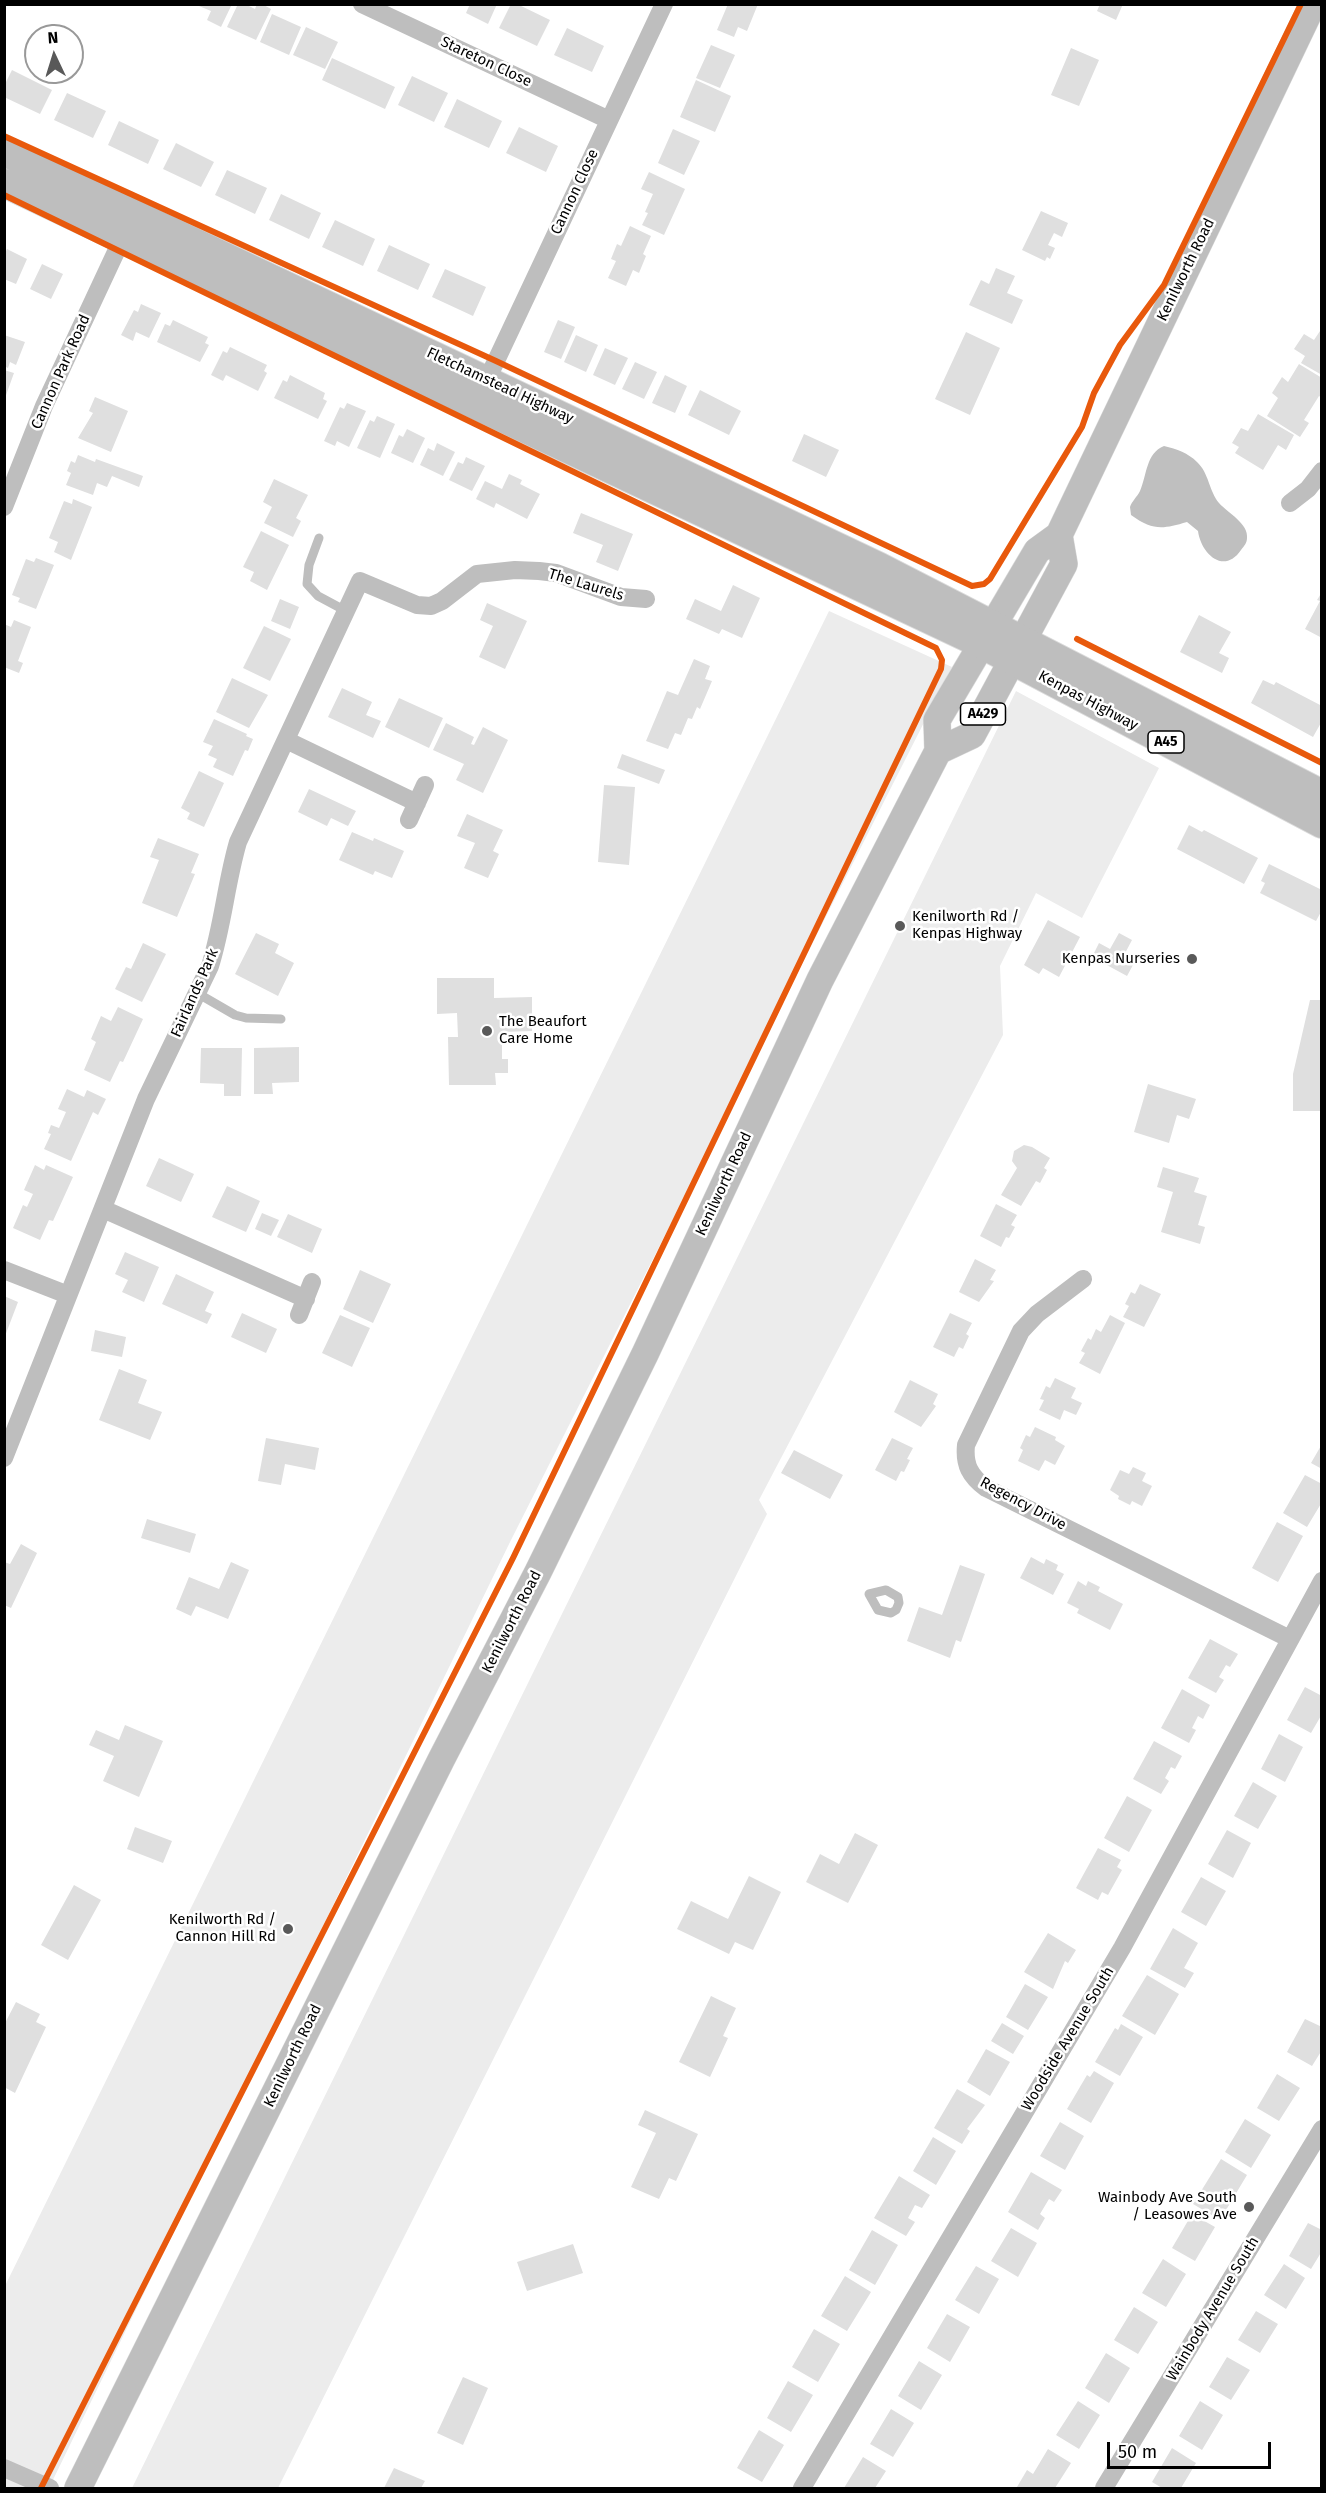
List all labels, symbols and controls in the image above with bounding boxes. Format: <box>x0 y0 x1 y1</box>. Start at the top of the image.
north arrow <box>24 24 84 84</box>
text: N <box>47 28 59 47</box>
street label: Stareton Close <box>438 33 534 91</box>
street label: Cannon Close <box>547 146 603 238</box>
street label: Kenilworth Road <box>1153 216 1219 324</box>
street label: Cannon Park Road <box>28 312 94 432</box>
street label: Fletchamstead Highway <box>424 344 576 428</box>
street label: The Laurels <box>546 565 626 605</box>
street label: Kenpas Highway <box>1035 667 1141 735</box>
road number: A429 <box>960 703 1006 725</box>
road number: A45 <box>1148 731 1184 753</box>
place label: Kenilworth Rd / Kenpas Highway <box>912 908 1022 943</box>
marker: Kenilworth Rd / Kenpas Highway <box>893 919 907 933</box>
street label: Fairlands Park <box>167 946 223 1040</box>
place label: Kenpas Nurseries <box>1062 950 1180 968</box>
marker: Kenpas Nurseries <box>1185 952 1199 966</box>
place label: The Beaufort Care Home <box>499 1013 587 1048</box>
marker: The Beaufort Care Home <box>480 1024 494 1038</box>
street label: Kenilworth Road <box>692 1129 756 1239</box>
street label: Regency Drive <box>977 1474 1069 1534</box>
street label: Kenilworth Road <box>478 1568 546 1676</box>
place label: Kenilworth Rd / Cannon Hill Rd <box>169 1911 276 1946</box>
marker: Kenilworth Rd / Cannon Hill Rd <box>281 1922 295 1936</box>
street label: Woodside Avenue South <box>1018 1964 1118 2114</box>
street label: Kenilworth Road <box>260 2002 326 2110</box>
place label: Wainbody Ave South / Leasowes Ave <box>1098 2189 1237 2224</box>
marker: Wainbody Ave South / Leasowes Ave <box>1242 2200 1256 2214</box>
street label: Wainbody Avenue South <box>1163 2234 1263 2384</box>
scale bar <box>1110 2430 1274 2468</box>
text: 50 m <box>1118 2441 1157 2463</box>

